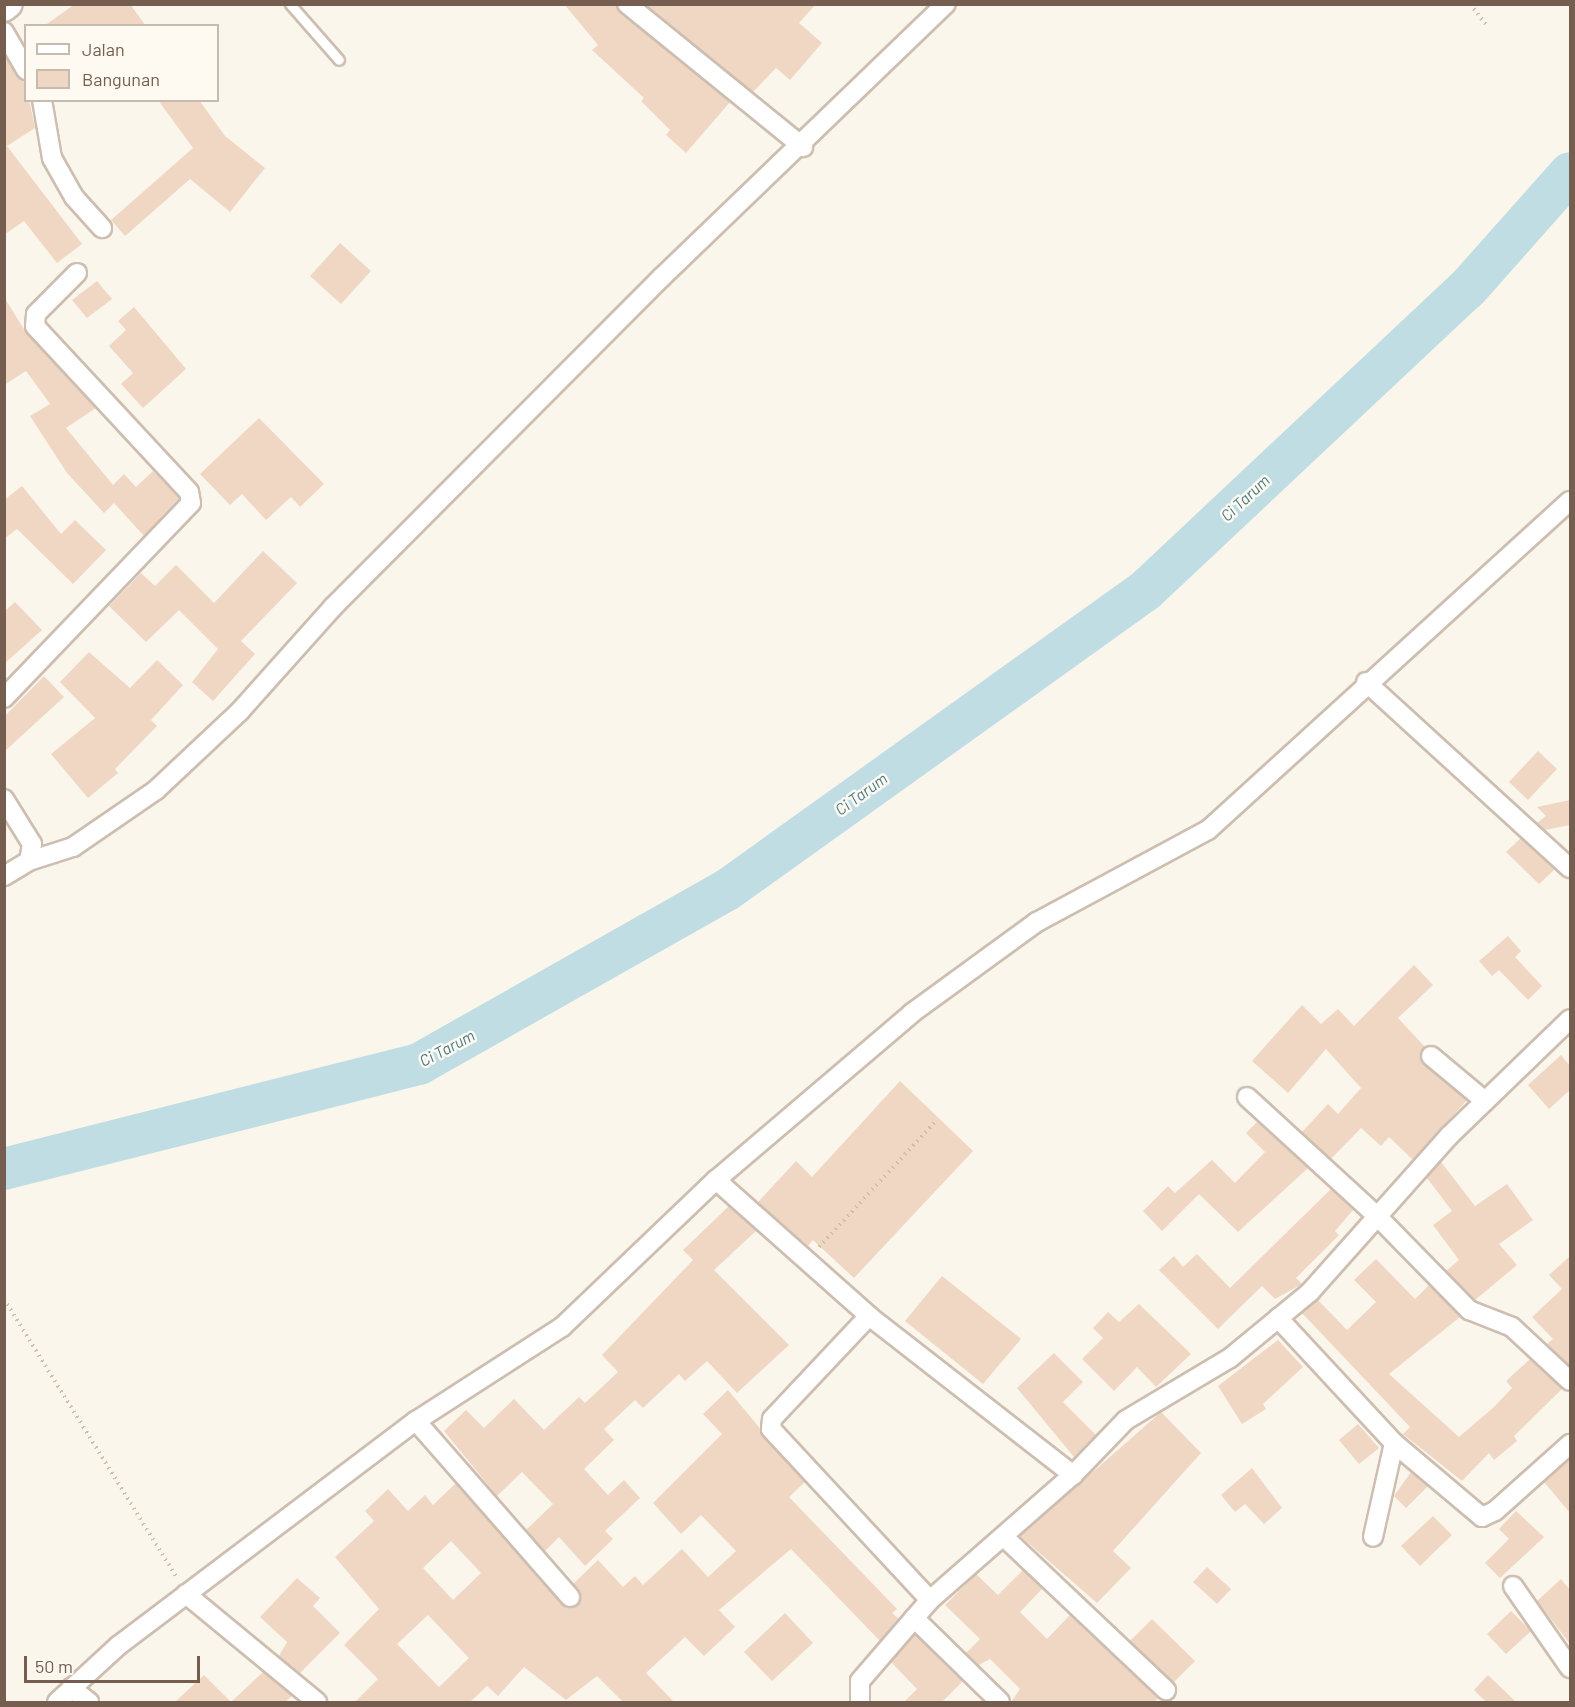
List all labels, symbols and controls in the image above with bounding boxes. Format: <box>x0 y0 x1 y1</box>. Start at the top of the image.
legend <box>24 24 219 102</box>
text: Jalan <box>82 38 125 60</box>
text: Bangunan <box>82 68 160 90</box>
water label: Ci Tarum <box>1217 471 1273 525</box>
water label: Ci Tarum <box>831 769 891 819</box>
water label: Ci Tarum <box>416 1026 478 1070</box>
scale bar <box>27 1644 202 1682</box>
text: 50 m <box>35 1655 73 1677</box>

